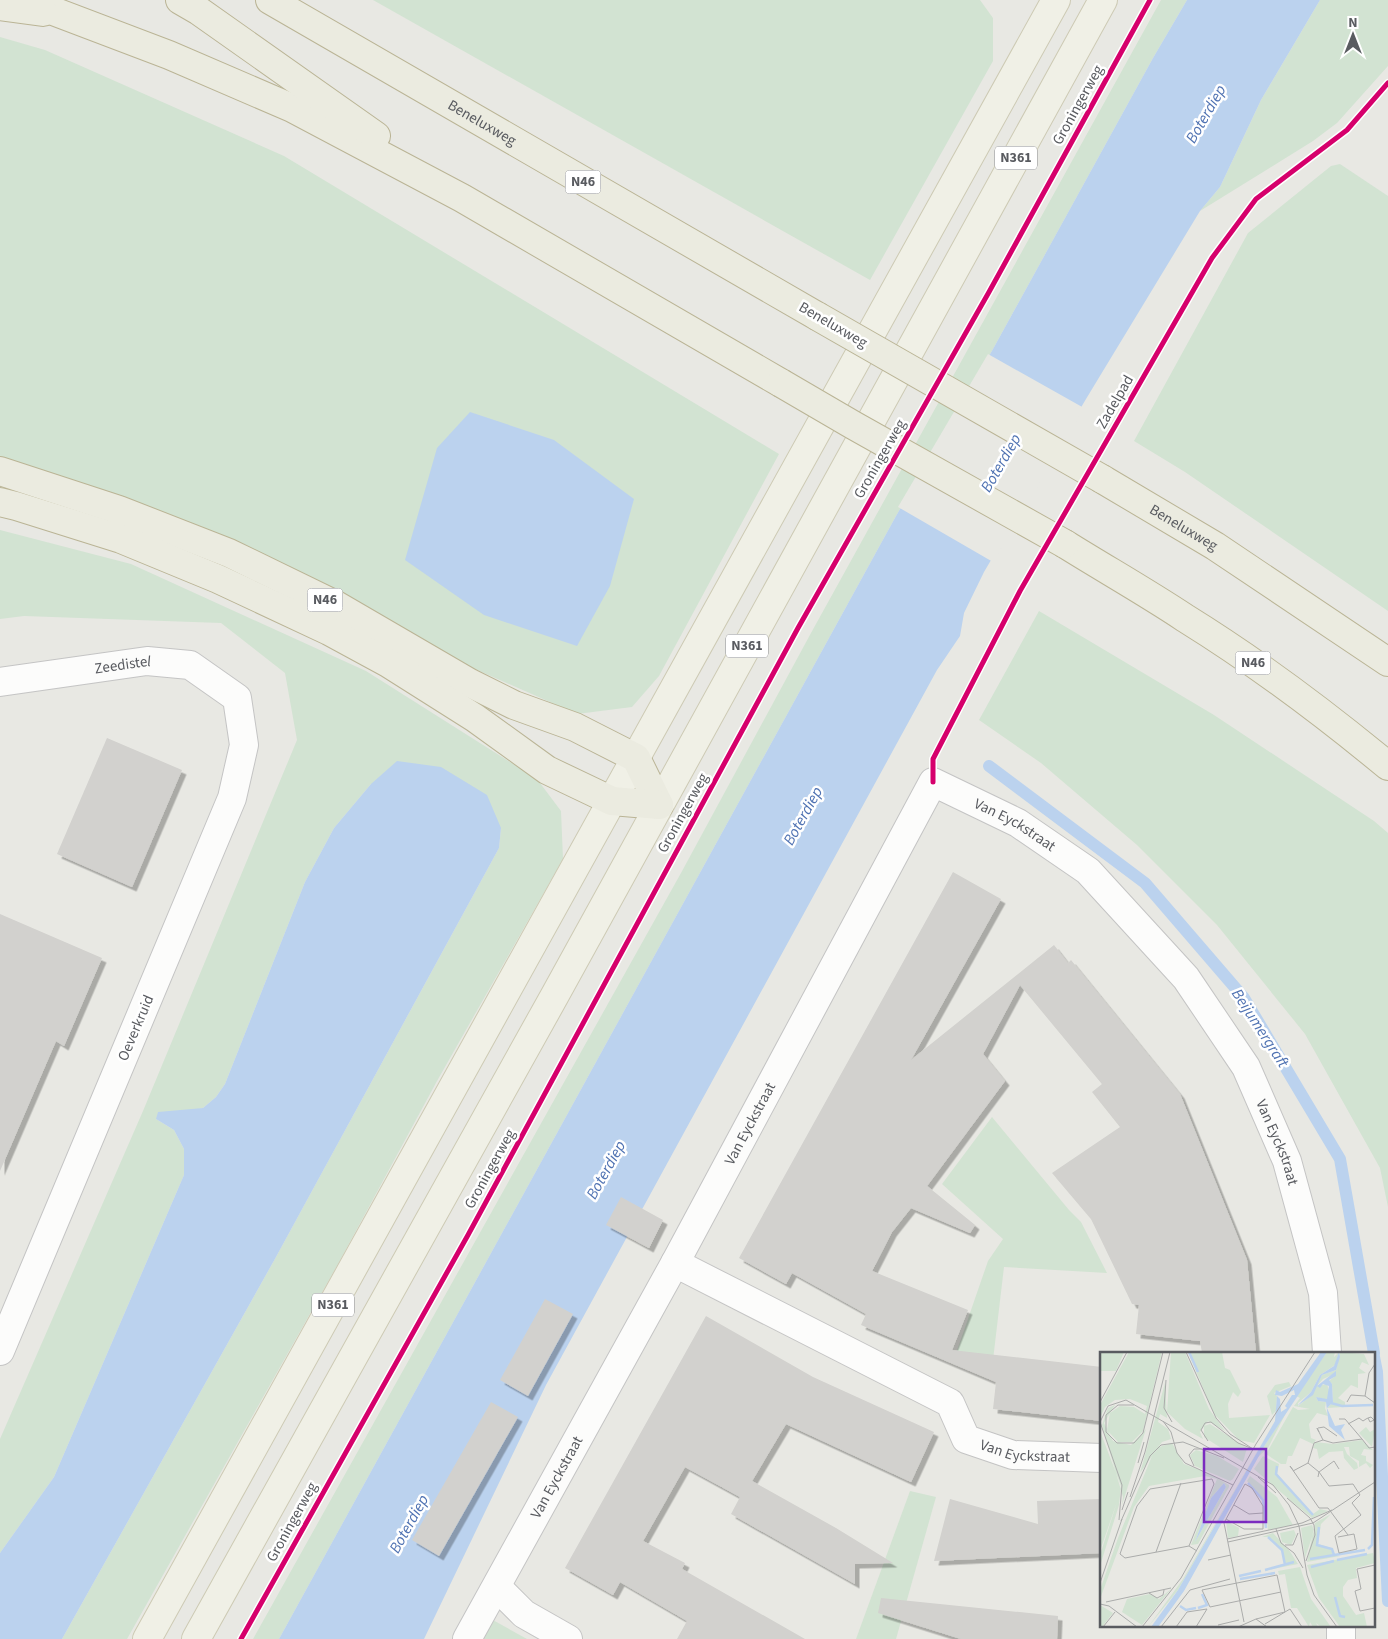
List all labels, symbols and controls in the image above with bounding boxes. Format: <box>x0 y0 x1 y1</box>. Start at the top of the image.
north arrow <box>1328 10 1378 60</box>
text: N <box>1348 13 1358 33</box>
street label: Groningerweg <box>1047 61 1109 149</box>
water label: Boterdiep <box>1180 81 1232 147</box>
street label: Beneluxweg <box>444 94 521 151</box>
road number: N361 <box>995 146 1037 170</box>
road number: N46 <box>566 170 600 193</box>
street label: Beneluxweg <box>795 297 872 353</box>
street label: Zadelpad <box>1091 371 1139 433</box>
street label: Groningerweg <box>849 415 911 503</box>
water label: Boterdiep <box>975 430 1027 496</box>
street label: Beneluxweg <box>1146 499 1222 556</box>
road number: N46 <box>308 588 342 612</box>
road number: N361 <box>726 634 768 658</box>
street label: Zeedistel <box>93 651 152 679</box>
road number: N46 <box>1236 651 1270 674</box>
street label: Groningerweg <box>652 769 714 857</box>
water label: Boterdiep <box>778 783 828 849</box>
street label: Van Eyckstraat <box>971 793 1060 856</box>
water label: Beijumergraft <box>1226 984 1294 1073</box>
street label: Oeverkruid <box>113 992 159 1064</box>
street label: Van Eyckstraat <box>719 1078 781 1169</box>
street label: Van Eyckstraat <box>1251 1096 1304 1188</box>
street label: Groningerweg <box>459 1125 521 1213</box>
water label: Boterdiep <box>581 1137 631 1203</box>
road number: N361 <box>312 1294 354 1316</box>
inset map <box>1100 1352 1376 1626</box>
street label: Van Eyckstraat <box>525 1432 588 1522</box>
street label: Van Eyckstraat <box>977 1434 1070 1467</box>
street label: Groningerweg <box>261 1478 323 1566</box>
water label: Boterdiep <box>384 1491 434 1557</box>

